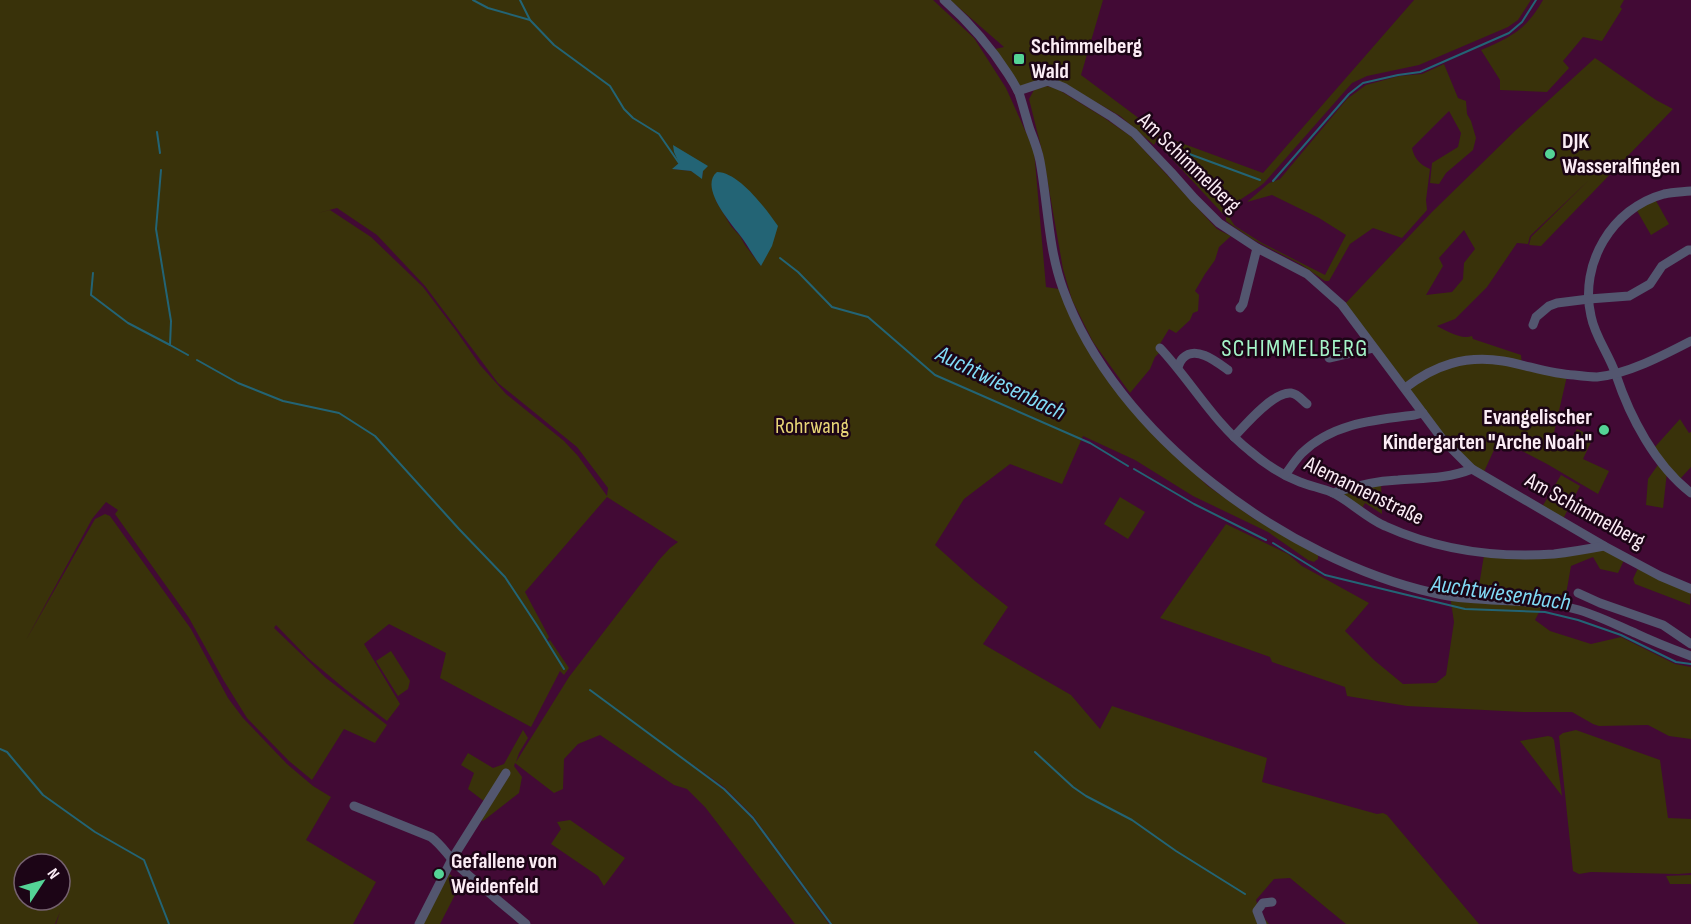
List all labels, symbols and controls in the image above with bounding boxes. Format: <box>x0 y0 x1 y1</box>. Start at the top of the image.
place label: Schimmelberg Wald <box>1031 33 1142 85</box>
marker: Schimmelberg Wald <box>1012 52 1026 66</box>
street label: Am Schimmelberg <box>1131 106 1246 219</box>
place label: DJK Wasseralfingen <box>1562 128 1680 180</box>
marker: DJK Wasseralfingen <box>1543 147 1557 161</box>
district label: SCHIMMELBERG <box>1221 334 1369 363</box>
water label: Auchtwiesenbach <box>931 339 1070 427</box>
place label: Evangelischer Kindergarten "Arche Noah" <box>1383 404 1592 456</box>
park label: Rohrwang <box>775 413 849 440</box>
marker: Evangelischer Kindergarten "Arche Noah" <box>1597 423 1611 437</box>
street label: Alemannenstraße <box>1299 450 1428 532</box>
street label: Am Schimmelberg <box>1519 467 1650 555</box>
water label: Auchtwiesenbach <box>1428 569 1573 617</box>
place label: Gefallene von Weidenfeld <box>451 848 557 900</box>
north arrow <box>12 852 72 912</box>
text: N <box>43 865 63 883</box>
marker: Gefallene von Weidenfeld <box>432 867 446 881</box>

